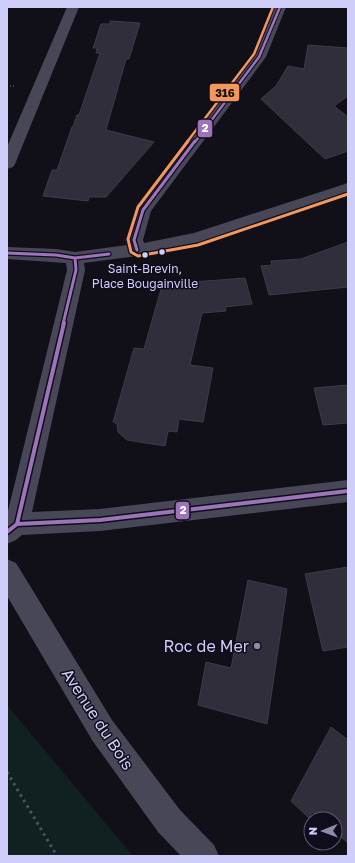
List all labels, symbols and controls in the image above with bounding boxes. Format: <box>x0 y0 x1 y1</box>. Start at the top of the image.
line badge: 316 <box>209 83 240 102</box>
text: 316 <box>215 86 235 99</box>
line badge: 2 <box>197 119 213 138</box>
text: 2 <box>202 121 209 134</box>
unlabelled marker <box>157 247 167 257</box>
marker: Saint-Brevin, Place Bougainville <box>140 250 150 260</box>
place label: Saint-Brevin, Place Bougainville <box>92 261 198 291</box>
line badge: 2 <box>175 501 190 520</box>
text: 2 <box>180 503 187 516</box>
place label: Roc de Mer <box>164 636 249 656</box>
marker: Roc de Mer <box>252 641 262 651</box>
street label: Avenue du Bois <box>58 664 138 774</box>
north arrow <box>303 811 343 851</box>
text: N <box>306 827 319 835</box>

